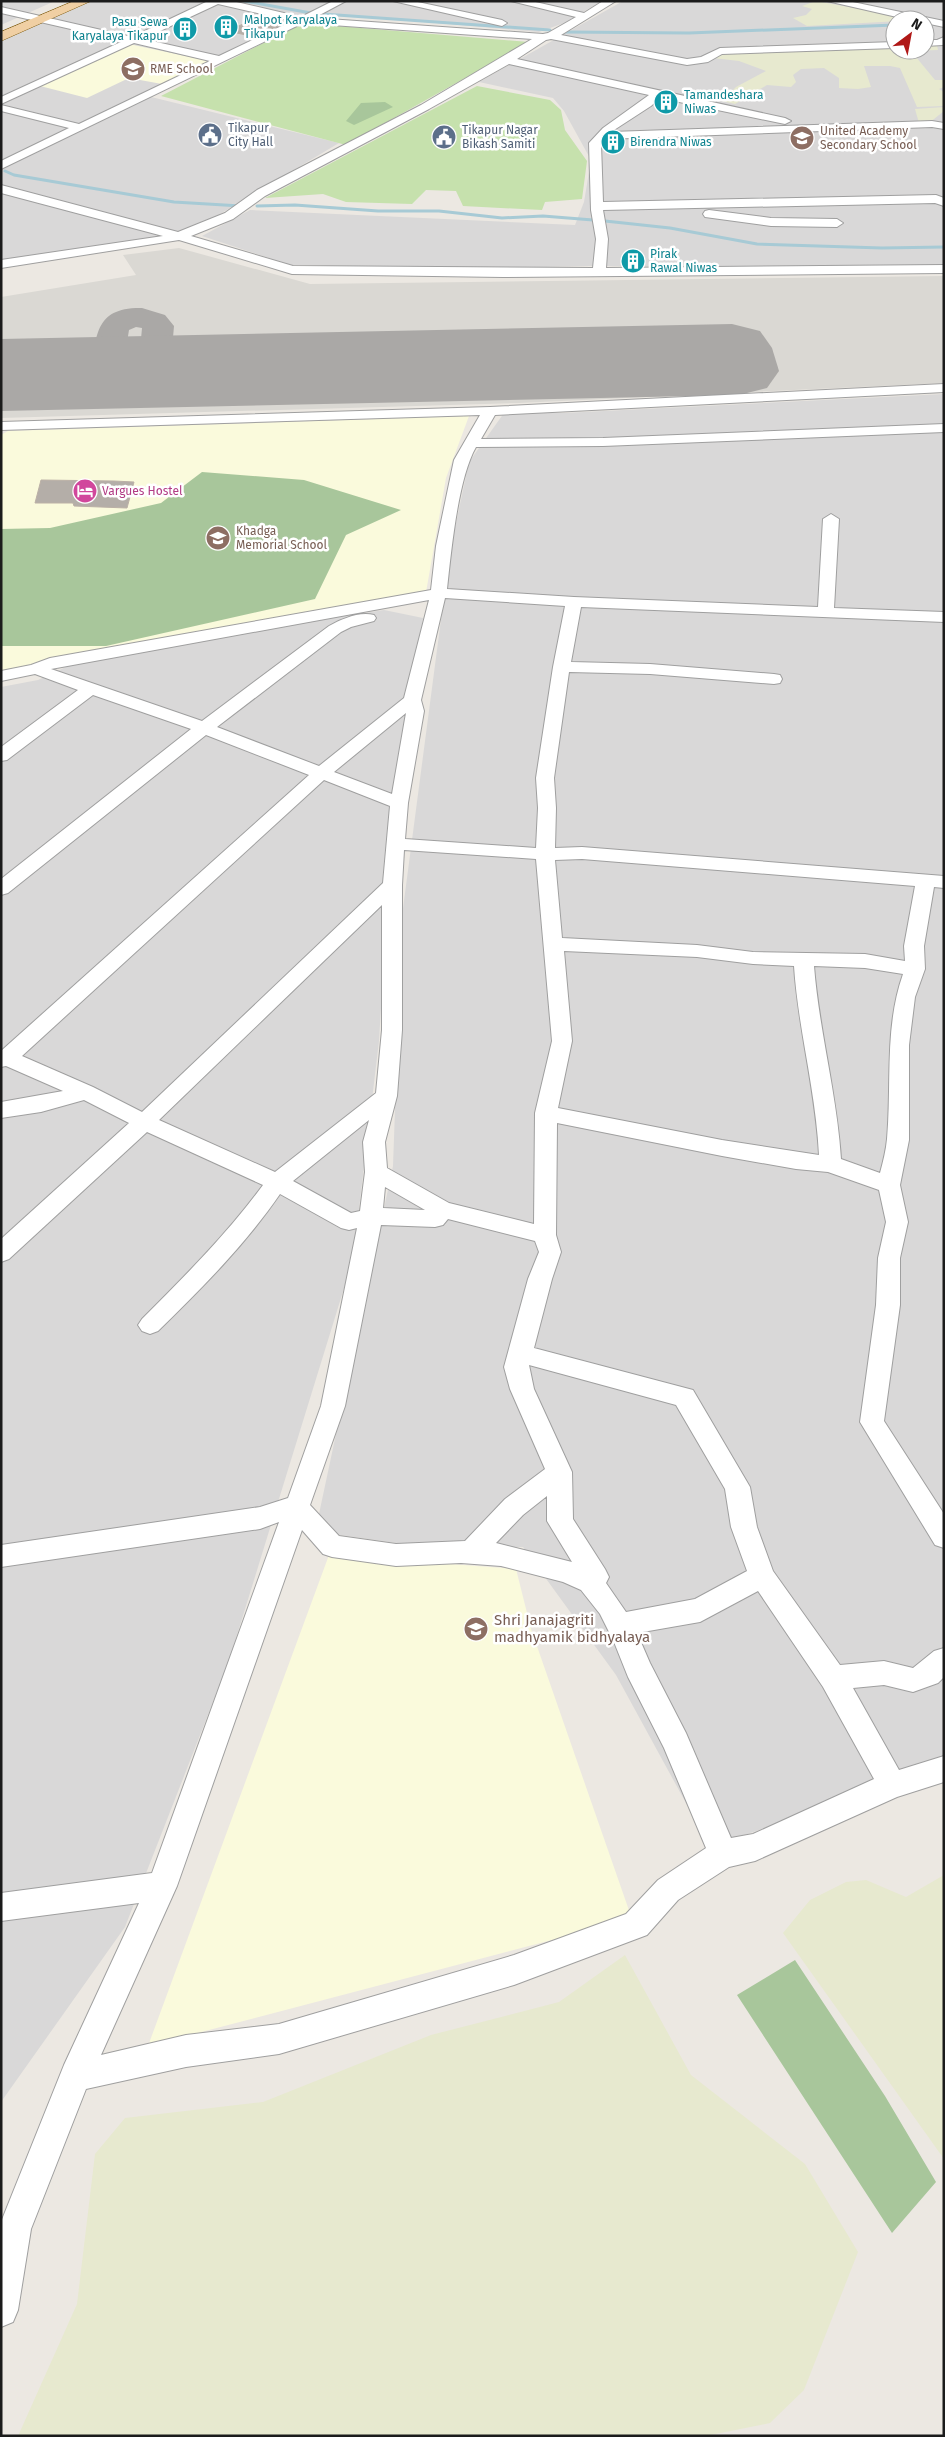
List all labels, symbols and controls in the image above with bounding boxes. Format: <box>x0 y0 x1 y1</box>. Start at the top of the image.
north arrow <box>885 10 935 60</box>
place label: Malpot Karyalaya Tikapur <box>244 13 337 41</box>
building icon: Malpot Karyalaya Tikapur <box>213 14 239 40</box>
place label: Pasu Sewa Karyalaya Tikapur <box>72 15 168 43</box>
text: N <box>908 15 925 34</box>
building icon: Pasu Sewa Karyalaya Tikapur <box>172 16 198 42</box>
school or university icon: RME School <box>120 56 146 82</box>
place label: RME School <box>150 62 214 76</box>
place label: Tamandeshara Niwas <box>684 88 764 116</box>
building icon: Tamandeshara Niwas <box>653 89 679 115</box>
place label: Tikapur City Hall <box>228 121 274 149</box>
public building icon: Tikapur City Hall <box>197 122 223 148</box>
place label: Tikapur Nagar Bikash Samiti <box>462 123 538 151</box>
public building icon: Tikapur Nagar Bikash Samiti <box>431 124 457 150</box>
place label: United Academy Secondary School <box>820 124 917 152</box>
school or university icon: United Academy Secondary School <box>789 125 815 151</box>
building icon: Birendra Niwas <box>600 129 626 155</box>
place label: Birendra Niwas <box>630 135 712 149</box>
place label: Pirak Rawal Niwas <box>650 247 718 275</box>
building icon: Pirak Rawal Niwas <box>620 248 646 274</box>
hotel icon: Vargues Hostel <box>72 478 98 504</box>
place label: Vargues Hostel <box>102 484 183 498</box>
place label: Khadga Memorial School <box>236 524 328 552</box>
school or university icon: Khadga Memorial School <box>205 525 231 551</box>
place label: Shri Janajagriti madhyamik bidhyalaya <box>494 1611 650 1646</box>
school or university icon: Shri Janajagriti madhyamik bidhyalaya <box>463 1616 489 1642</box>

